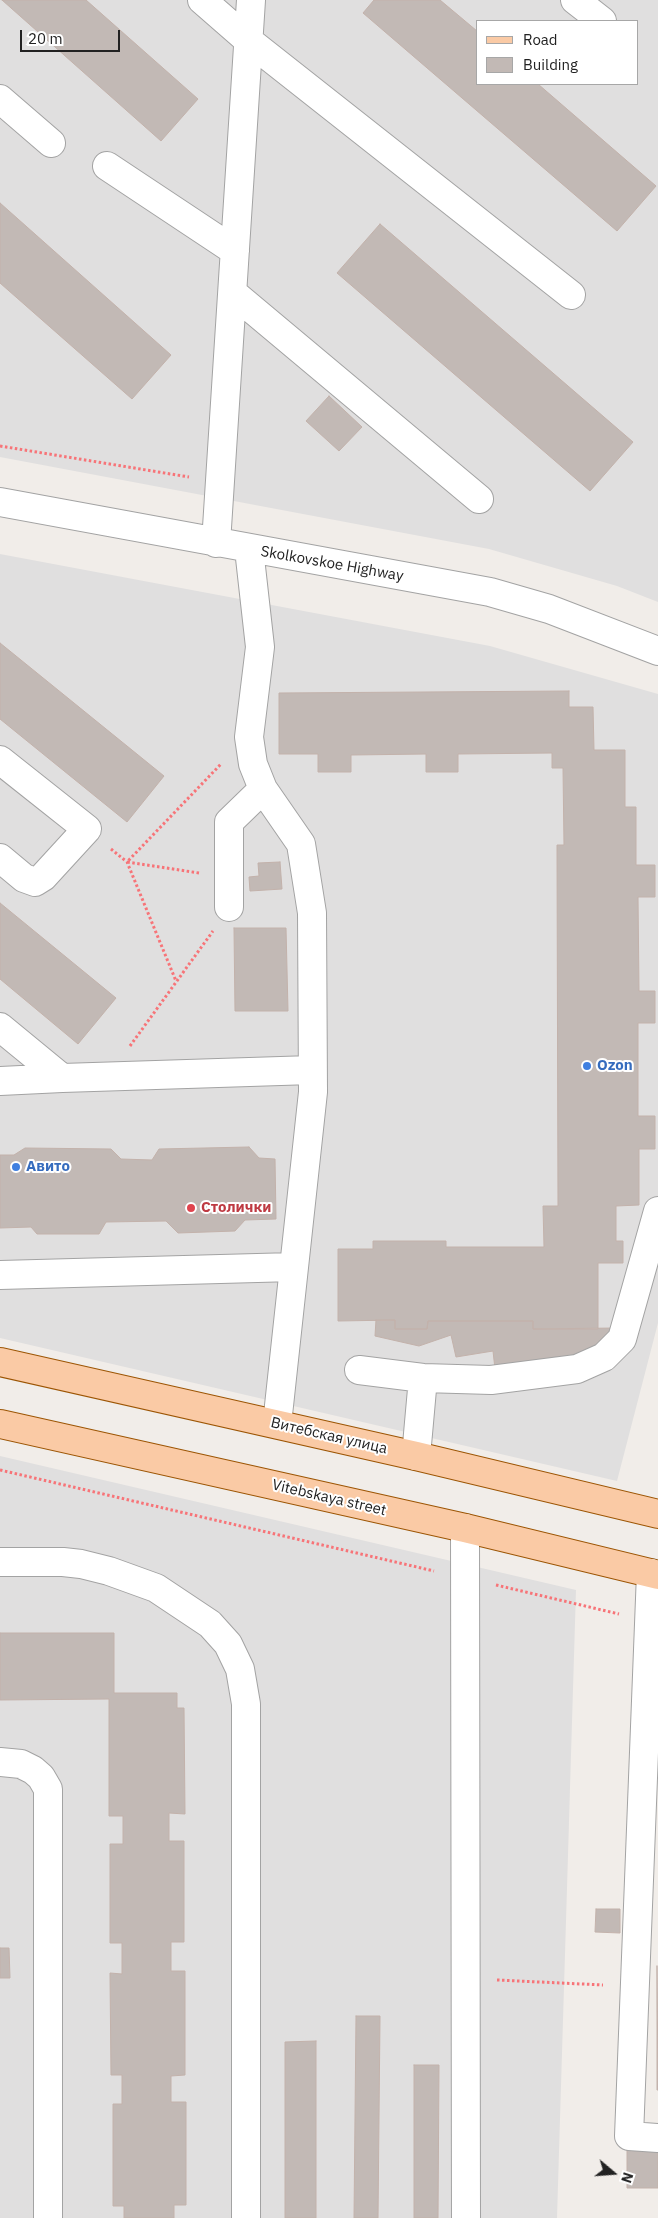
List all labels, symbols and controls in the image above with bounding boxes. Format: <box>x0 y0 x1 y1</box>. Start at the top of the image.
scale bar <box>22 20 122 52</box>
legend <box>476 20 638 85</box>
text: 20 m <box>28 29 63 48</box>
text: Road <box>523 30 558 49</box>
text: Building <box>523 55 578 74</box>
street label: Skolkovskoe Highway <box>259 543 405 585</box>
place label: Ozon <box>597 1057 633 1075</box>
marker: Ozon <box>581 1060 593 1072</box>
place label: Авито <box>26 1158 70 1176</box>
marker: Авито <box>10 1161 22 1173</box>
place label: Столички <box>201 1199 271 1217</box>
marker: Столички <box>185 1202 197 1214</box>
street label: Витебская улица <box>269 1414 389 1458</box>
street label: Vitebskaya street <box>270 1476 388 1520</box>
north arrow <box>588 2148 638 2198</box>
text: N <box>617 2170 637 2185</box>

